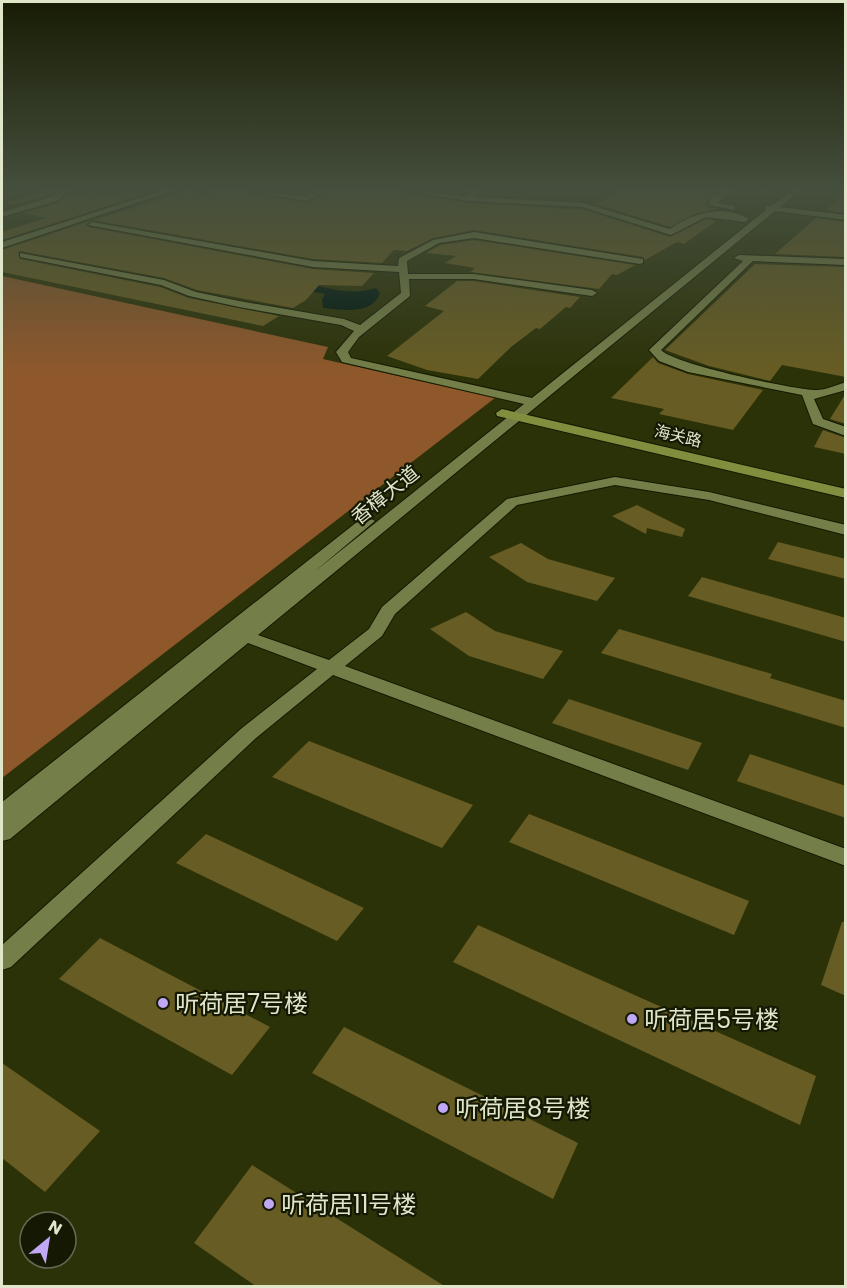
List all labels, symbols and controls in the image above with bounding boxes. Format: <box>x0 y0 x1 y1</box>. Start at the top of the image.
street label: 海关路 <box>652 419 704 453</box>
street label: 香樟大道 <box>345 459 425 531</box>
place label: 听荷居7号楼 <box>175 987 308 1020</box>
marker: 听荷居7号楼 <box>156 996 170 1010</box>
place label: 听荷居5号楼 <box>644 1003 779 1036</box>
marker: 听荷居5号楼 <box>625 1012 639 1026</box>
place label: 听荷居8号楼 <box>455 1092 590 1125</box>
marker: 听荷居8号楼 <box>436 1101 450 1115</box>
place label: 听荷居11号楼 <box>281 1188 416 1221</box>
marker: 听荷居11号楼 <box>262 1197 276 1211</box>
north arrow <box>18 1210 78 1270</box>
text: N <box>44 1214 66 1240</box>

